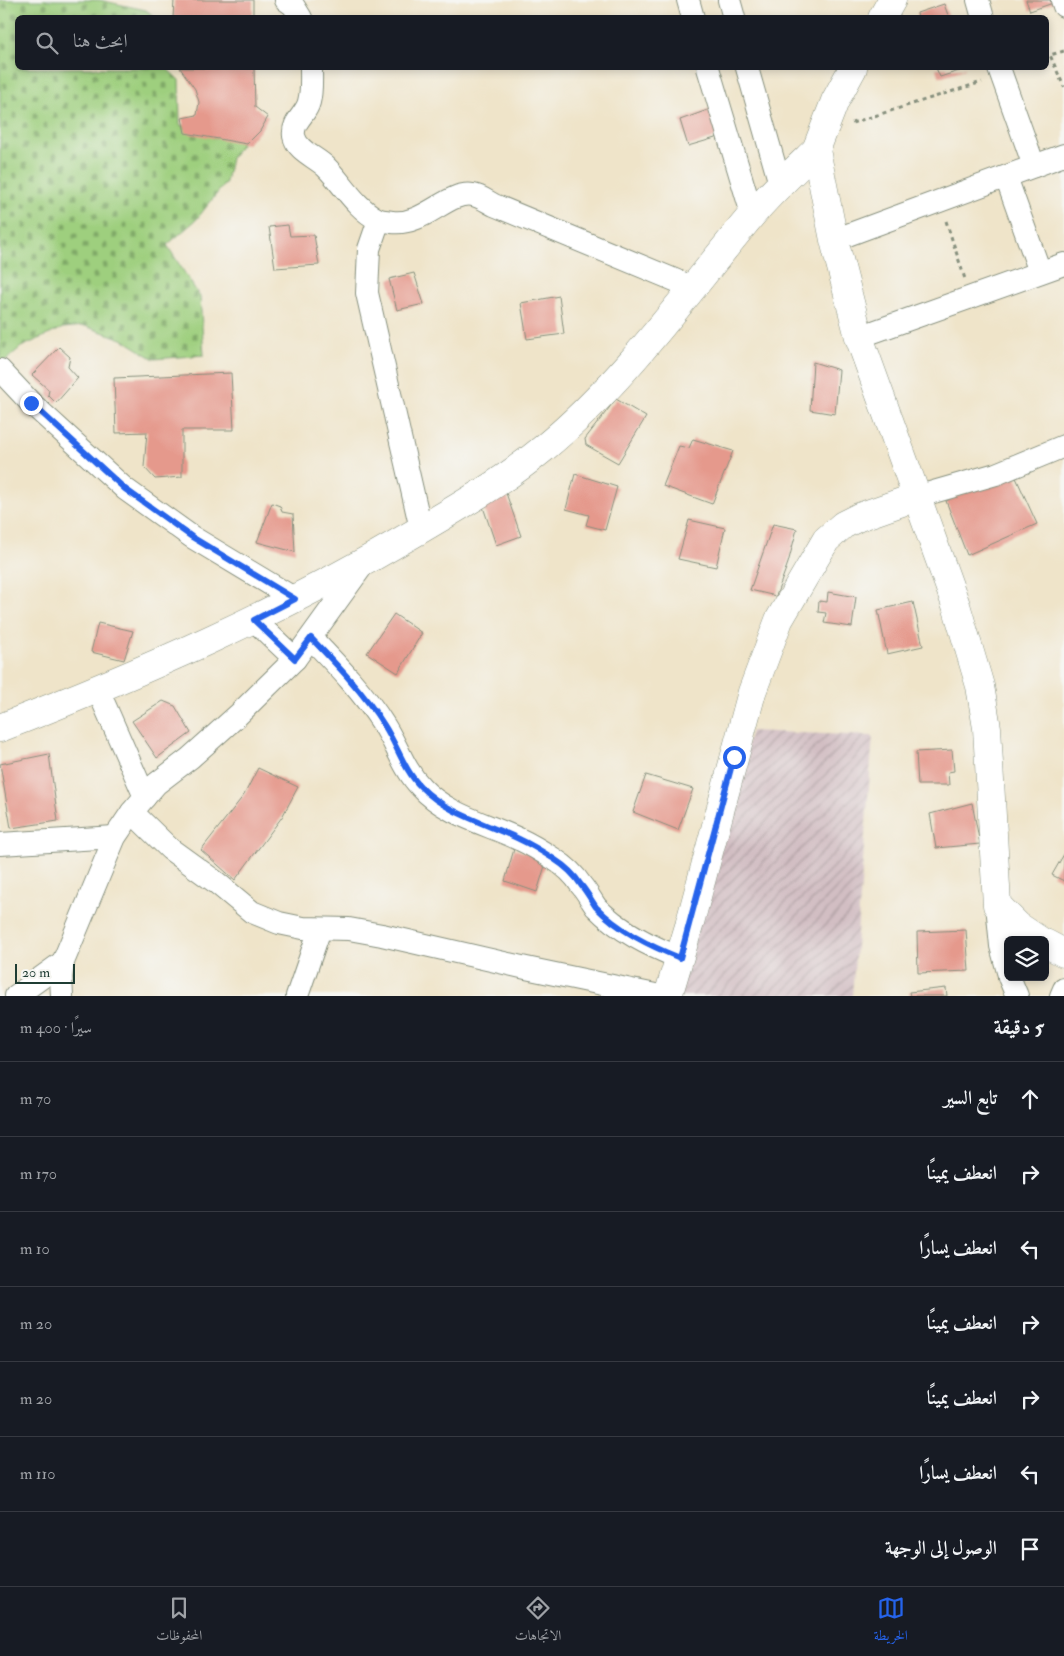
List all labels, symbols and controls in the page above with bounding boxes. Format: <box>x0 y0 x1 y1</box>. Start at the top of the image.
search box <box>15 15 1049 70</box>
icon: search <box>33 29 61 57</box>
text: ابحث هنا <box>73 29 128 53</box>
route end <box>20 392 43 415</box>
route start <box>723 746 746 769</box>
map controls <box>1004 936 1049 981</box>
button: layers <box>1004 936 1049 981</box>
scale bar <box>15 961 75 984</box>
text: 20 m <box>22 964 50 981</box>
text: 5 دقيقة <box>994 1014 1044 1041</box>
text: سيرًا · 400 m <box>20 1018 92 1038</box>
icon: ahead <box>1016 1085 1044 1113</box>
text: تابع السير <box>943 1086 997 1110</box>
text: 70 m <box>20 1089 51 1109</box>
icon: right <box>1016 1160 1044 1188</box>
text: انعطف يمينًا <box>927 1161 997 1185</box>
text: 170 m <box>20 1164 57 1184</box>
icon: left <box>1016 1235 1044 1263</box>
text: انعطف يسارًا <box>919 1236 997 1260</box>
text: 10 m <box>20 1239 50 1259</box>
icon: right <box>1016 1310 1044 1338</box>
text: انعطف يمينًا <box>927 1311 997 1335</box>
text: 20 m <box>20 1314 52 1334</box>
icon: right <box>1016 1385 1044 1413</box>
text: انعطف يمينًا <box>927 1386 997 1410</box>
text: 20 m <box>20 1389 52 1409</box>
icon: left <box>1016 1460 1044 1488</box>
text: انعطف يسارًا <box>919 1461 997 1485</box>
text: 110 m <box>20 1464 55 1484</box>
icon: arrive <box>1016 1535 1044 1563</box>
text: الوصول إلى الوجهة <box>885 1536 997 1560</box>
tab: المحفوظات <box>156 1594 202 1649</box>
tab: الاتجاهات <box>515 1594 561 1649</box>
tab: الخريطة <box>874 1594 908 1649</box>

